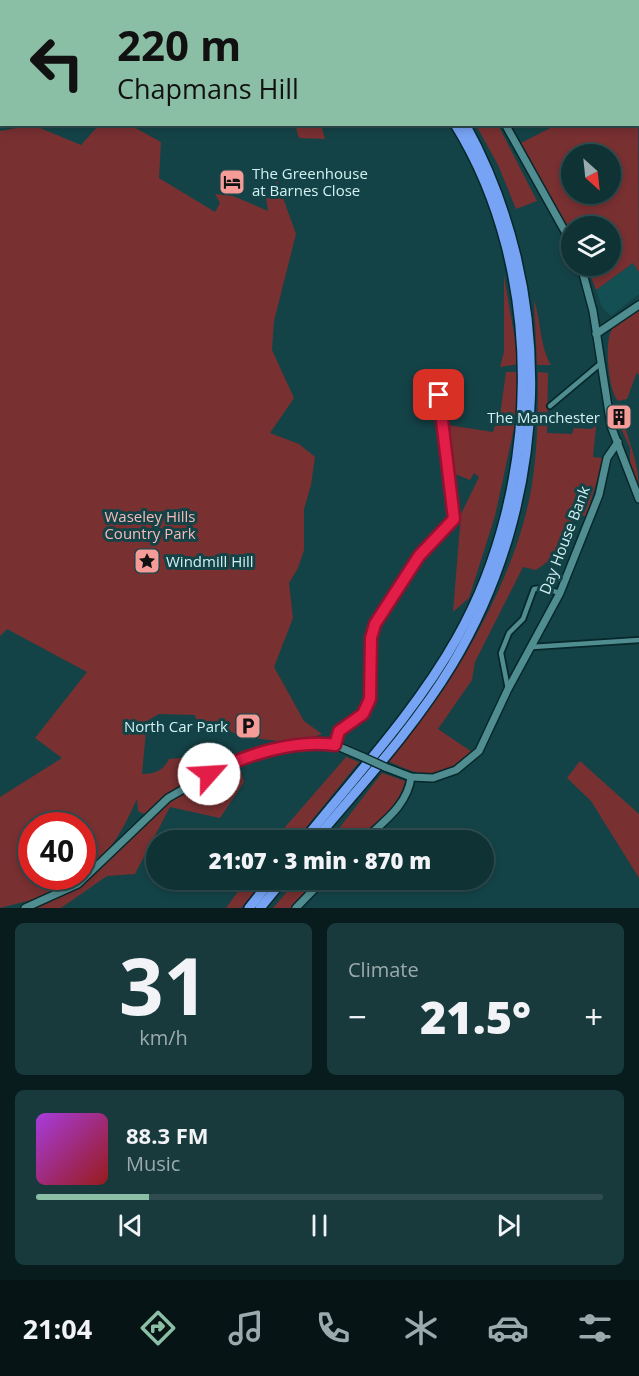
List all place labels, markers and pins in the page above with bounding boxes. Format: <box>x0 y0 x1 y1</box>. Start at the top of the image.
place label: The Greenhouse at Barnes Close <box>252 163 368 200</box>
hotel icon: The Greenhouse at Barnes Close <box>217 167 247 197</box>
pin <box>413 369 464 420</box>
building icon: The Manchester <box>604 402 634 432</box>
place label: The Manchester <box>487 407 600 427</box>
place icon: Windmill Hill <box>132 546 162 576</box>
place label: Windmill Hill <box>166 551 254 571</box>
parking icon: North Car Park <box>233 711 263 741</box>
place label: North Car Park <box>124 716 228 736</box>

